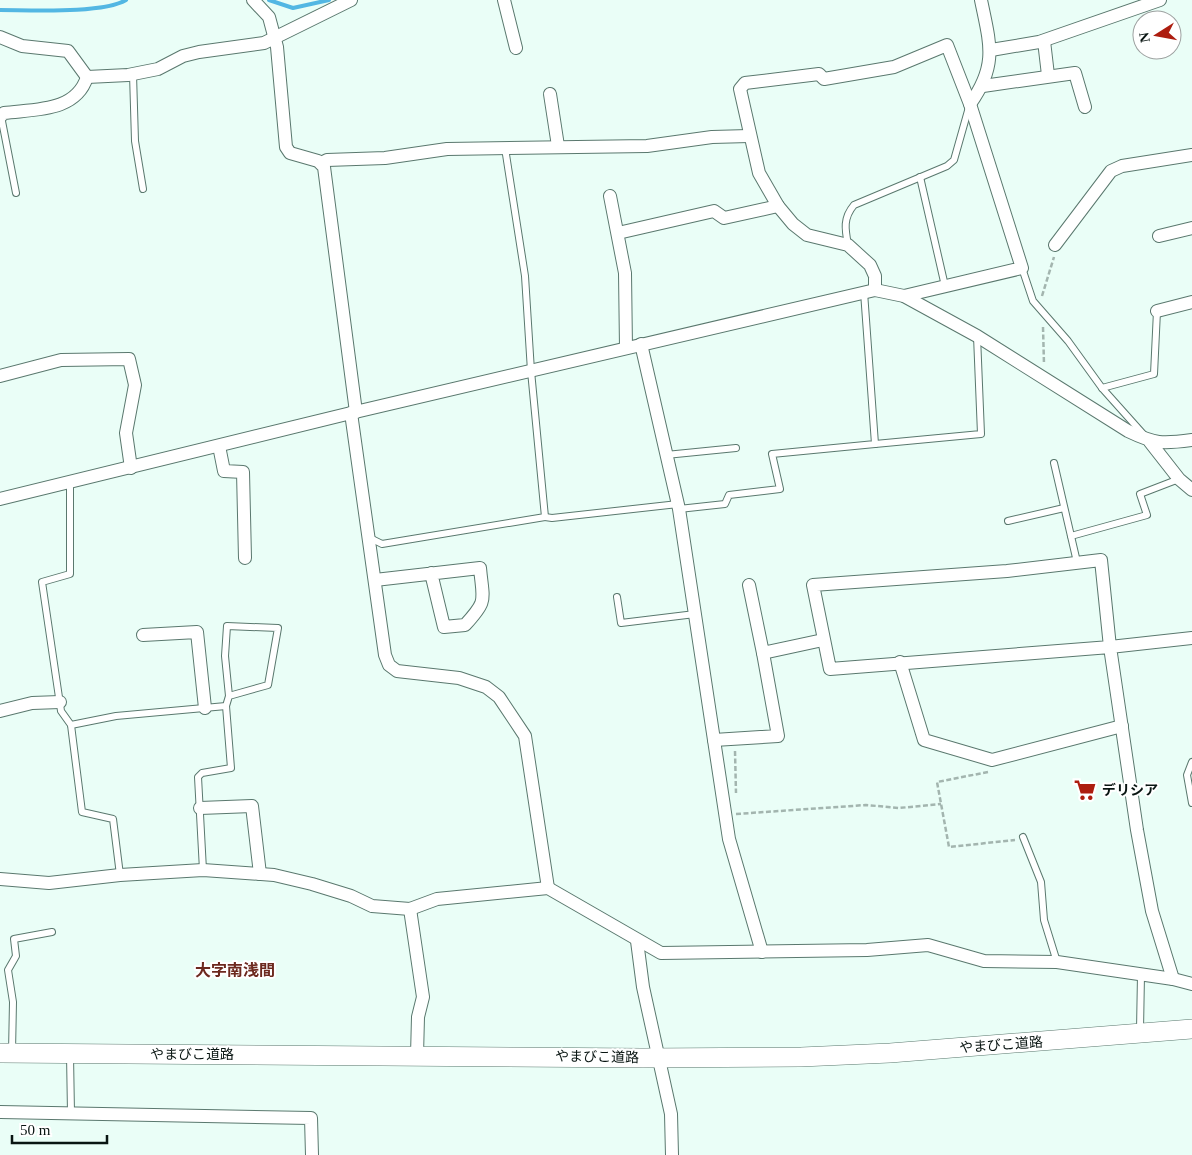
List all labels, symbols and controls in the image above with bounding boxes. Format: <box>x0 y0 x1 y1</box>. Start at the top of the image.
north arrow <box>1132 10 1182 60</box>
text: N <box>1136 31 1153 44</box>
supermarket icon: デリシア <box>1072 777 1098 803</box>
place label: デリシア <box>1102 782 1158 798</box>
district label: 大字南浅間 <box>195 961 275 979</box>
street label: やまびこ道路 <box>959 1035 1043 1055</box>
street label: やまびこ道路 <box>150 1047 234 1062</box>
street label: やまびこ道路 <box>555 1049 639 1065</box>
scale bar <box>12 1112 108 1144</box>
text: 50 m <box>20 1122 51 1138</box>

